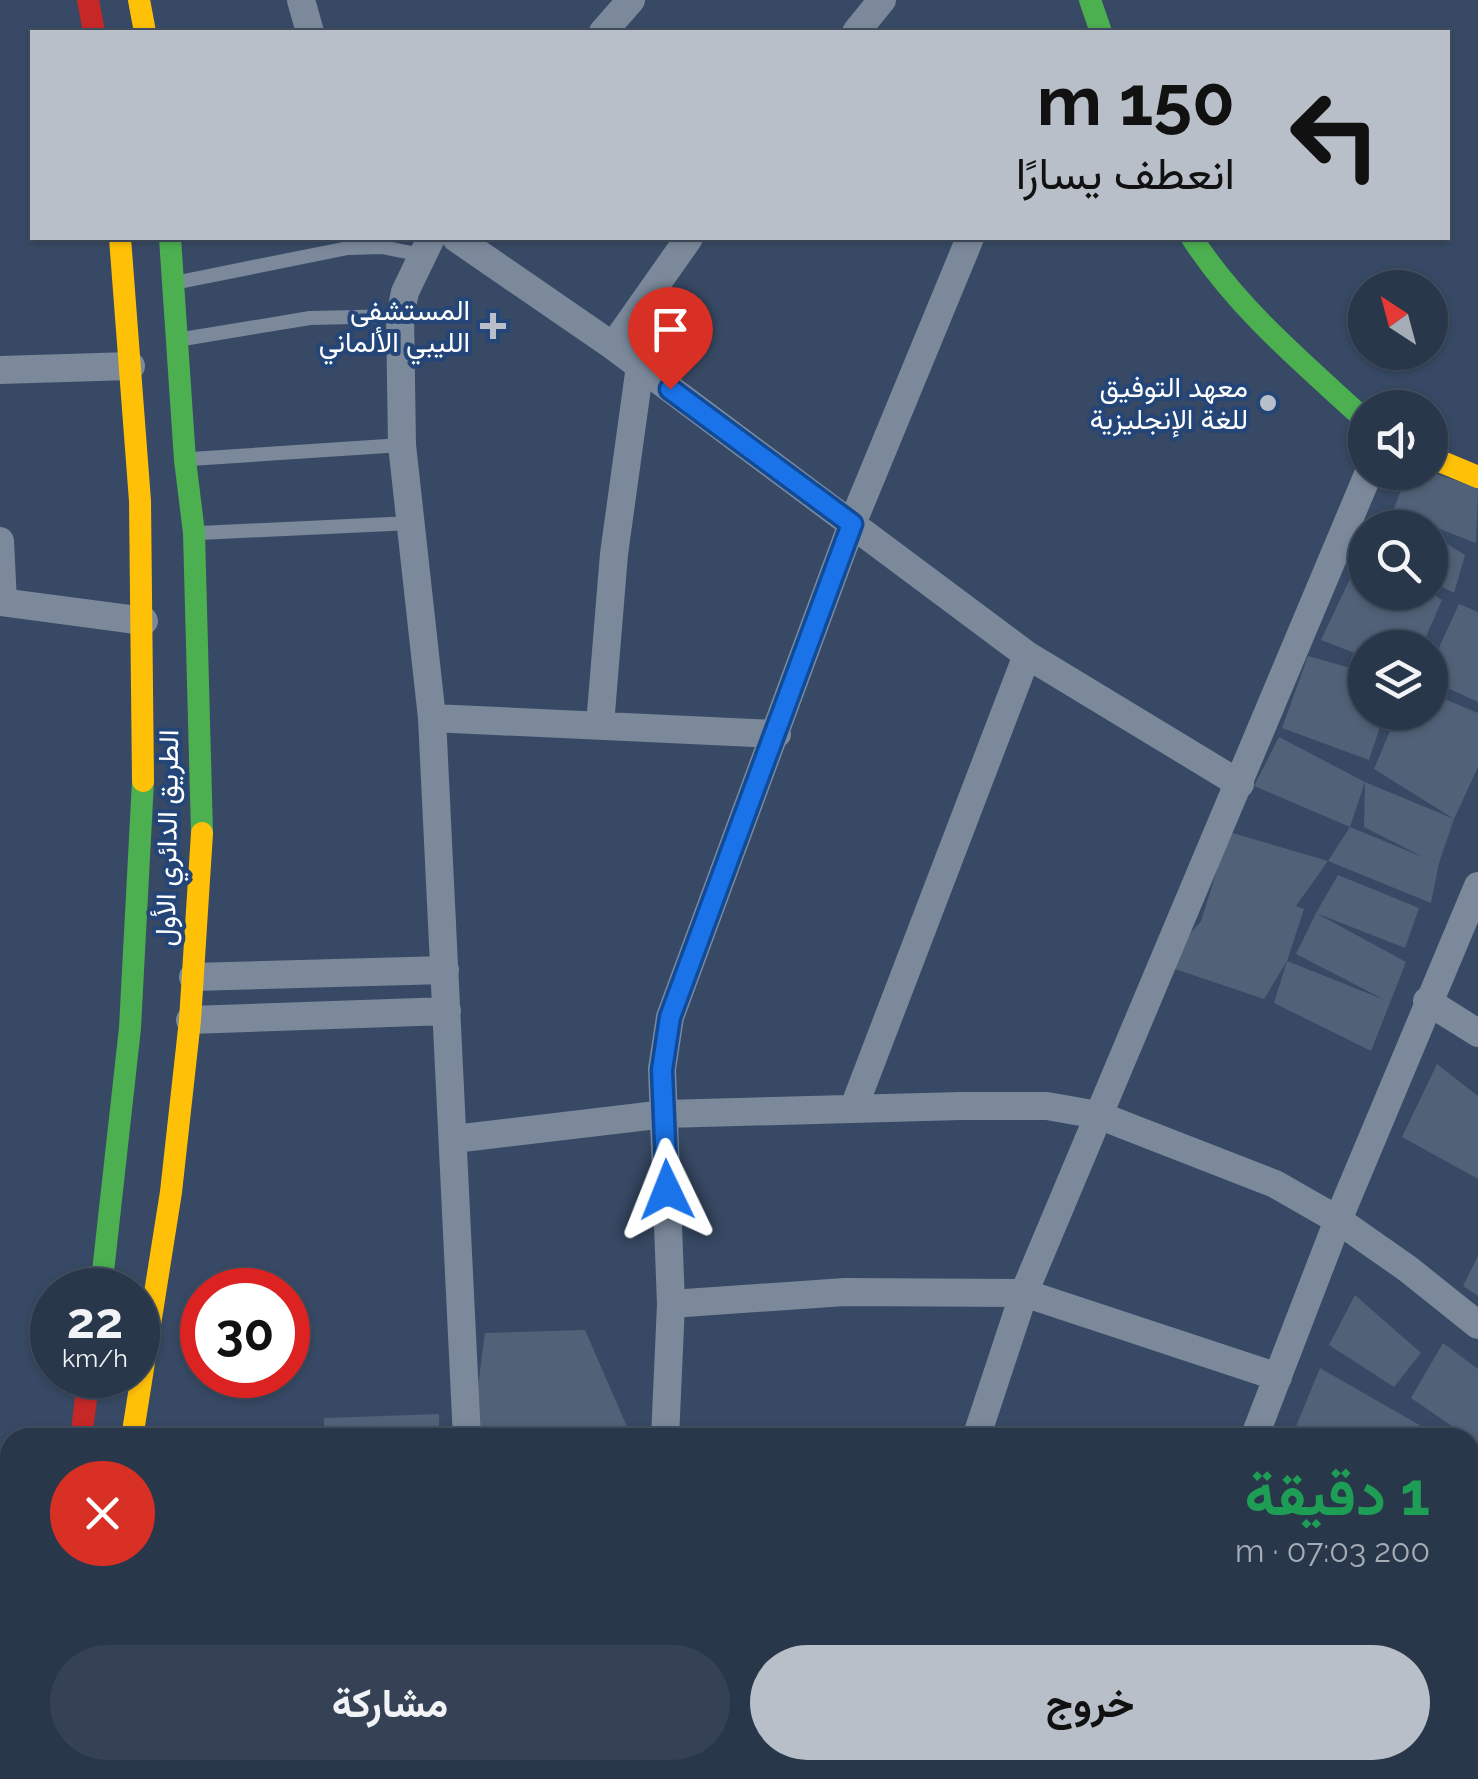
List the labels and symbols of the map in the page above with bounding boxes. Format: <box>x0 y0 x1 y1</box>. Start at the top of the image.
north arrow <box>1348 270 1448 370</box>
pin <box>628 287 713 390</box>
place label: المستشفى الليبي الألماني <box>319 294 470 365</box>
marker: المستشفى الليبي الألماني <box>480 313 506 339</box>
place label: معهد التوفيق للغة الإنجليزية <box>1090 371 1248 438</box>
marker: معهد التوفيق للغة الإنجليزية <box>1257 392 1279 414</box>
street label: الطريق الدائري الأول <box>149 729 191 947</box>
position arrow <box>615 1138 719 1242</box>
speed limit sign: 30 <box>180 1268 310 1398</box>

